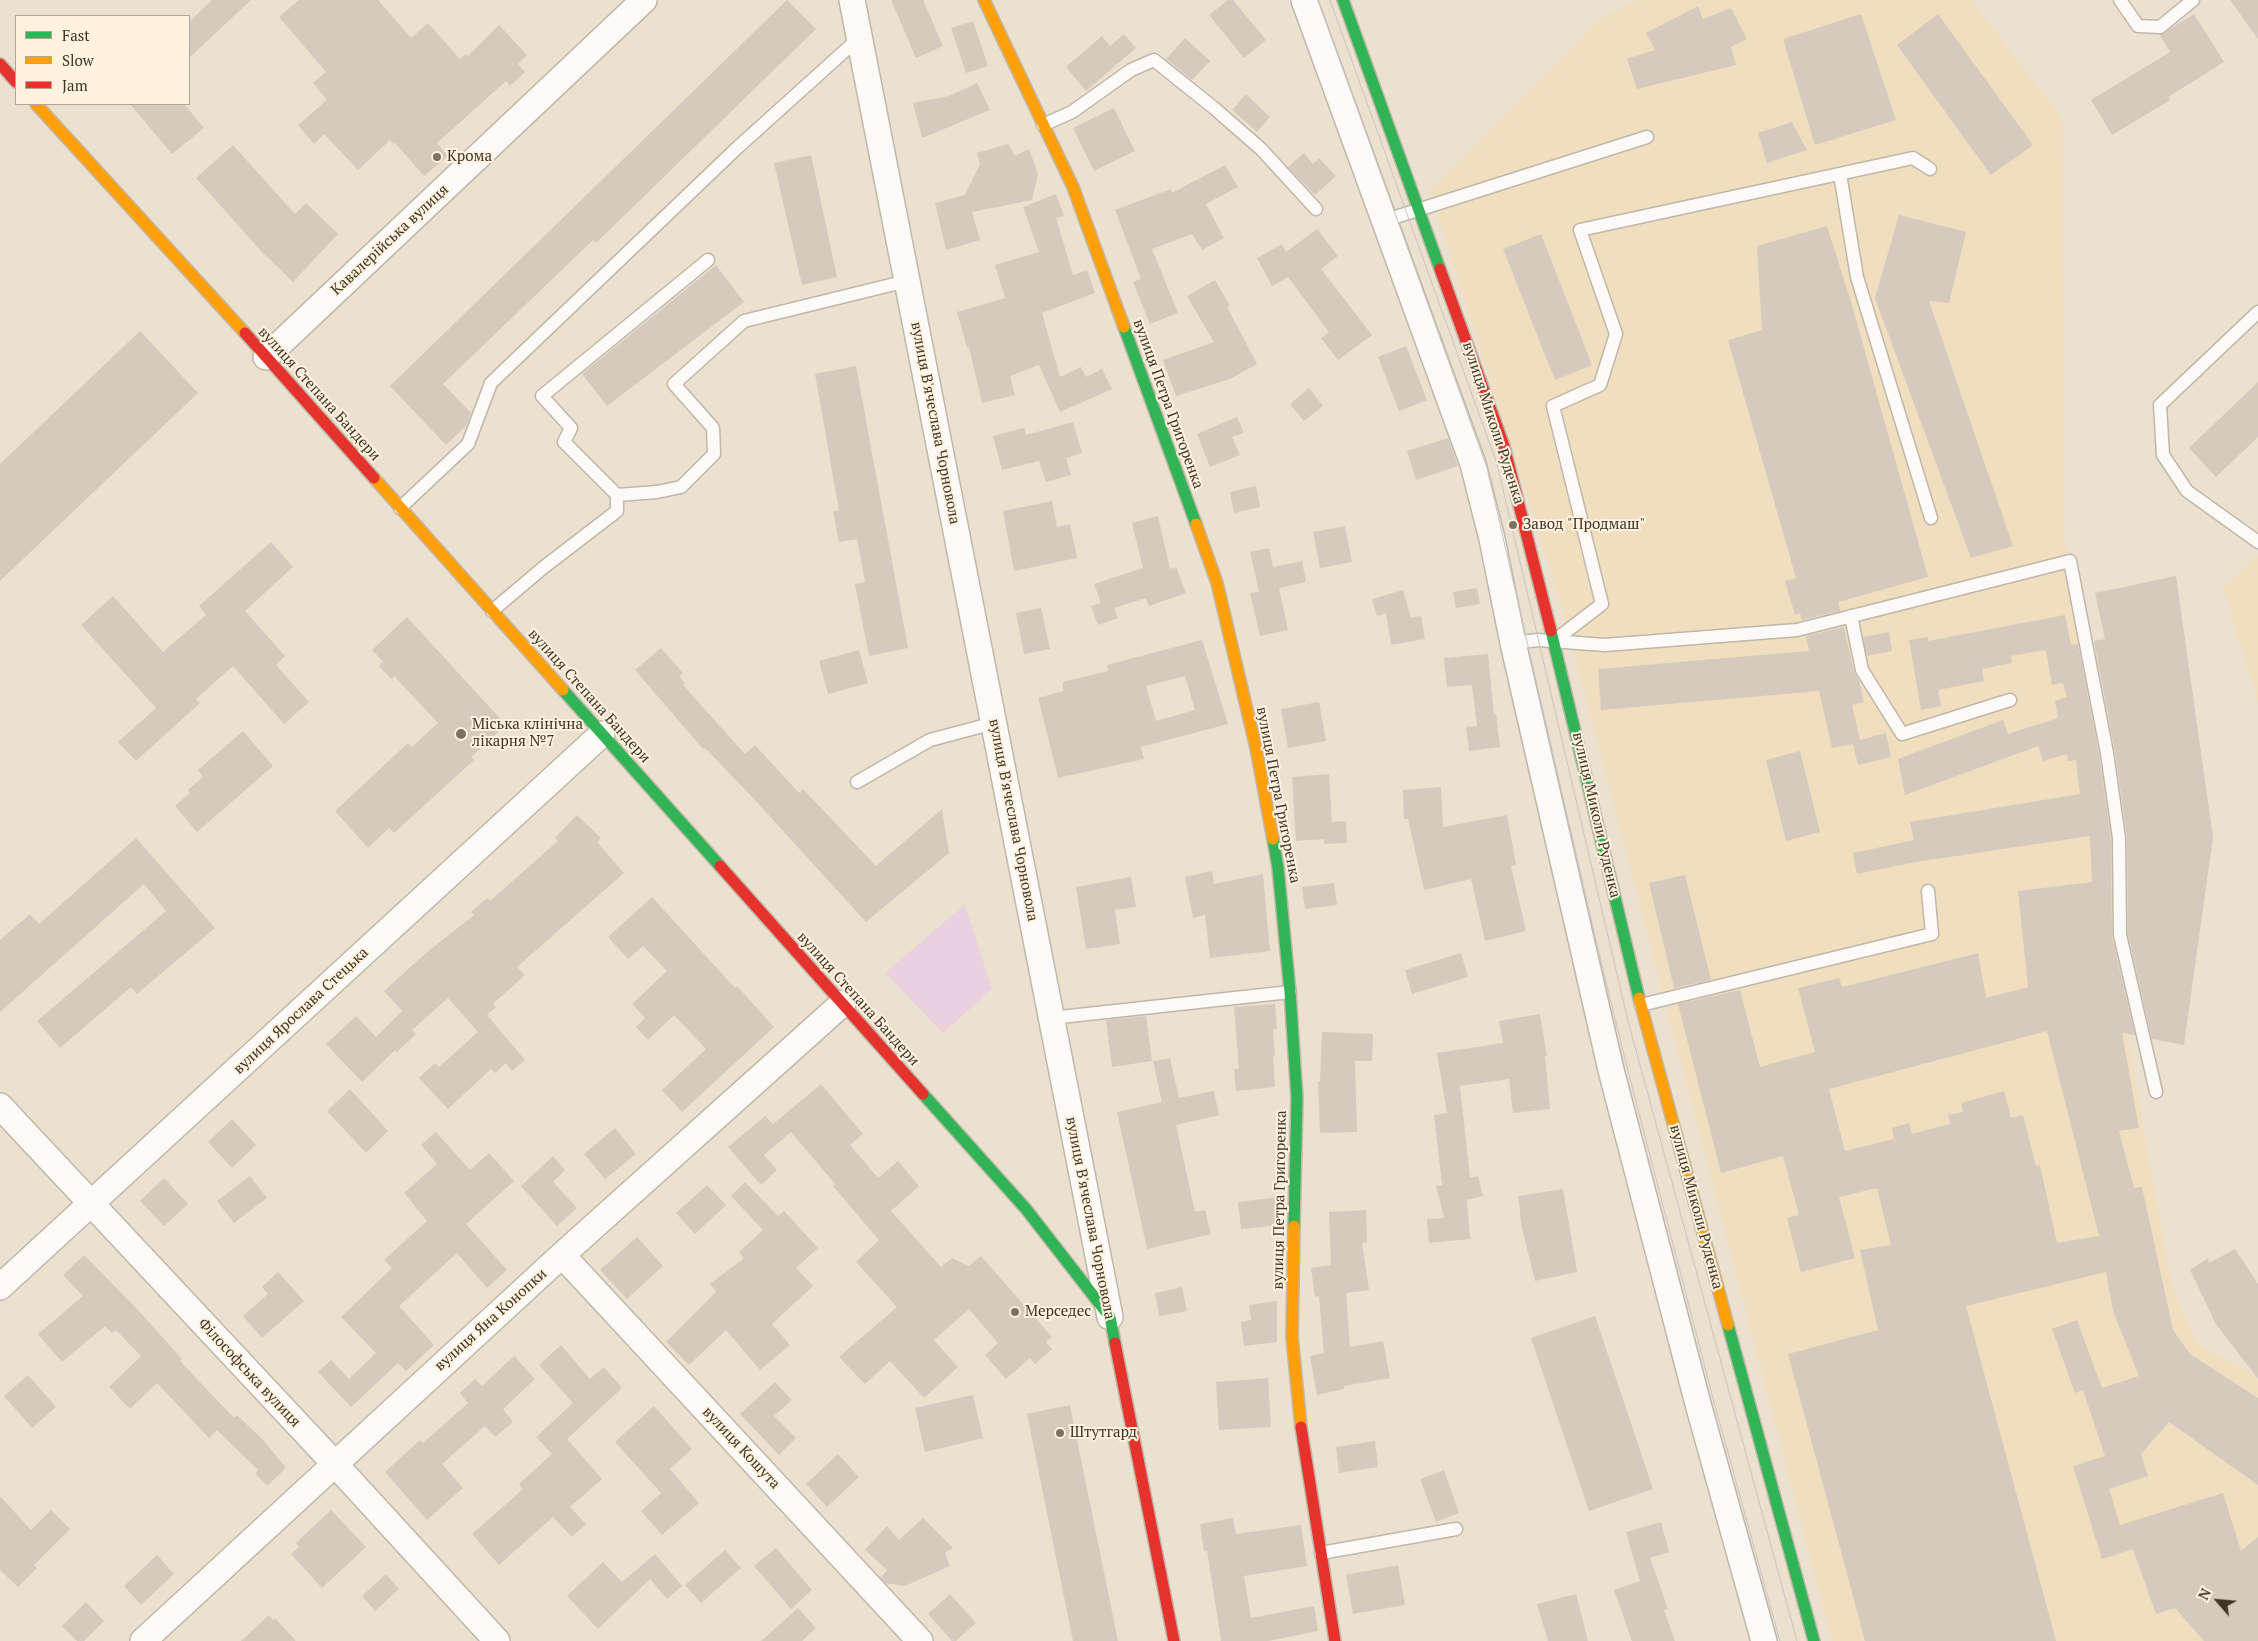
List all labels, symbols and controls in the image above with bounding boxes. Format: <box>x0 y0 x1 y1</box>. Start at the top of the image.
legend <box>15 15 190 105</box>
text: Fast <box>62 25 90 45</box>
text: Slow <box>62 50 94 70</box>
text: Jam <box>62 75 88 95</box>
place label: Крома <box>447 148 492 166</box>
marker: Крома <box>431 151 443 163</box>
street label: Кавалерійська вулиця <box>327 181 453 299</box>
street label: вулиця Петра Григоренка <box>1129 317 1207 491</box>
street label: вулиця В'ячеслава Чорновола <box>907 320 963 526</box>
street label: вулиця Степана Бандери <box>254 323 384 465</box>
street label: вулиця Миколи Руденка <box>1458 340 1528 506</box>
place label: Завод "Продмаш" <box>1523 516 1645 534</box>
marker: Завод "Продмаш" <box>1507 519 1519 531</box>
street label: вулиця Степана Бандери <box>524 625 654 767</box>
street label: вулиця Петра Григоренка <box>1252 705 1304 885</box>
place label: Міська клінічна лікарня №7 <box>472 716 583 751</box>
street label: вулиця В'ячеслава Чорновола <box>985 717 1041 923</box>
marker: Міська клінічна лікарня №7 <box>454 727 468 741</box>
street label: вулиця Миколи Руденка <box>1568 730 1624 900</box>
street label: вулиця Степана Бандери <box>793 928 923 1070</box>
street label: вулиця Ярослава Стецька <box>230 944 372 1078</box>
street label: вулиця Петра Григоренка <box>1269 1110 1291 1290</box>
street label: вулиця В'ячеслава Чорновола <box>1062 1115 1118 1321</box>
street label: вулиця Миколи Руденка <box>1665 1123 1727 1291</box>
street label: вулиця Яна Конопки <box>431 1265 551 1375</box>
place label: Мерседес <box>1025 1303 1091 1321</box>
marker: Мерседес <box>1009 1306 1021 1318</box>
street label: Філософська вулиця <box>194 1315 304 1431</box>
street label: вулиця Кошута <box>698 1403 784 1493</box>
place label: Штутгард <box>1070 1424 1137 1442</box>
marker: Штутгард <box>1054 1427 1066 1439</box>
north arrow <box>2193 1576 2243 1626</box>
text: N <box>2193 1585 2215 1603</box>

